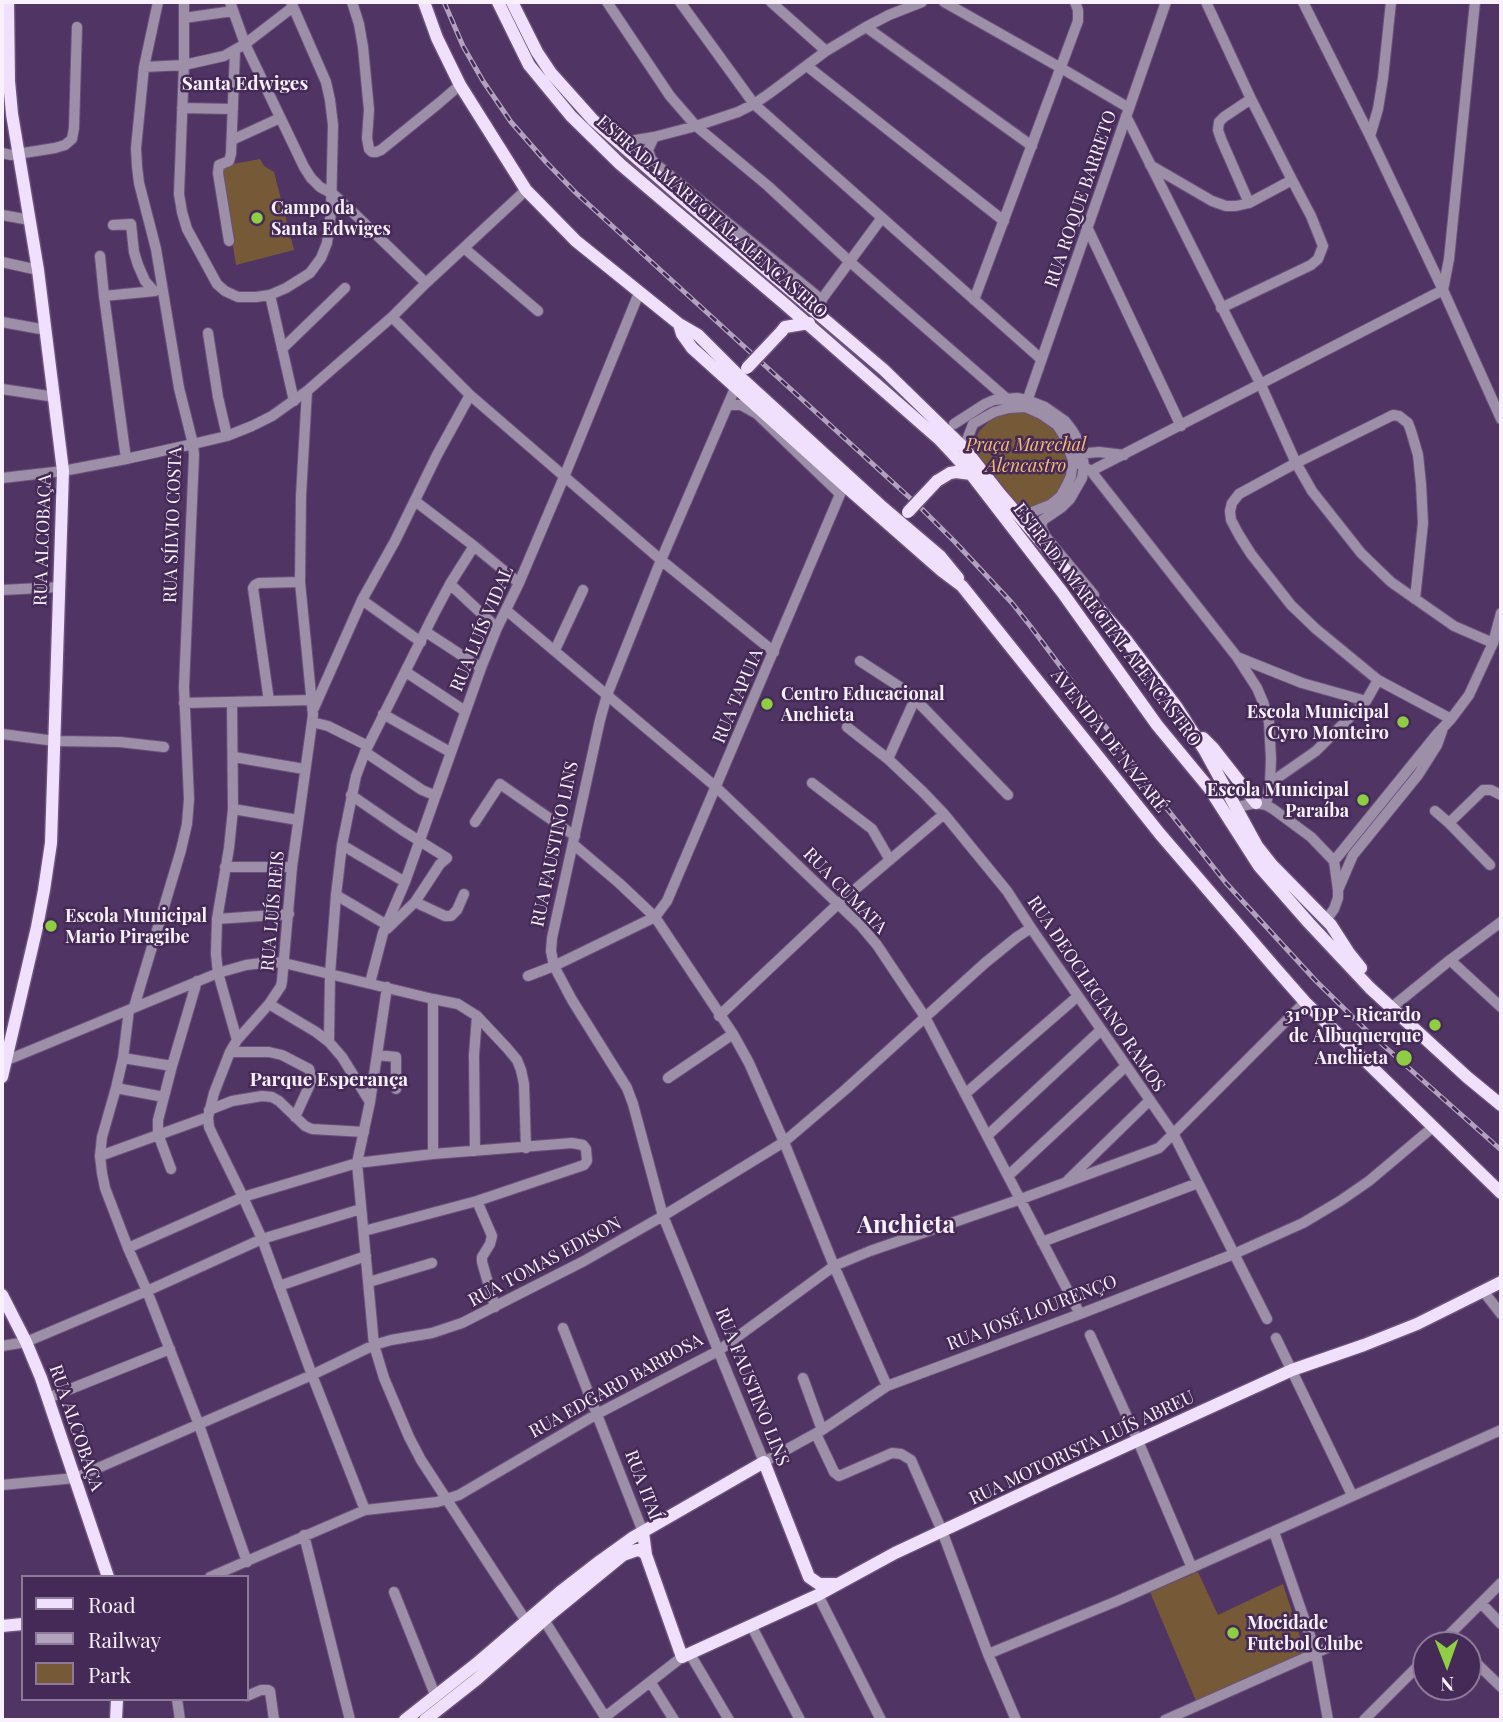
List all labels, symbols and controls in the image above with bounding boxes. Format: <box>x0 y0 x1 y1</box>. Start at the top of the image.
district label: Santa Edwiges <box>182 73 308 95</box>
street label: RUA ROQUE BARRETO <box>1041 108 1121 290</box>
street label: ESTRADA MARECHAL ALENCASTRO <box>592 111 832 323</box>
place label: Campo da Santa Edwiges <box>271 197 391 240</box>
marker: Campo da Santa Edwiges <box>249 210 265 226</box>
park label: Praça Marechal Alencastro <box>966 434 1086 476</box>
street label: RUA SÍLVIO COSTA <box>159 447 187 603</box>
street label: RUA ALCOBAÇA <box>30 474 56 606</box>
street label: ESTRADA MARECHAL ALENCASTRO <box>1008 499 1206 751</box>
street label: RUA LUÍS VIDAL <box>446 563 518 695</box>
street label: RUA TAPUIA <box>708 645 768 747</box>
street label: AVENIDA DE NAZARÉ <box>1046 665 1172 817</box>
place label: Centro Educacional Anchieta <box>781 683 945 726</box>
marker: Centro Educacional Anchieta <box>759 696 775 712</box>
place label: Escola Municipal Cyro Monteiro <box>1247 701 1389 744</box>
marker: Escola Municipal Cyro Monteiro <box>1395 714 1411 730</box>
street label: RUA FAUSTINO LINS <box>527 759 583 929</box>
place label: Escola Municipal Paraíba <box>1207 779 1349 822</box>
marker: Escola Municipal Paraíba <box>1355 792 1371 808</box>
street label: RUA CUMATA <box>798 843 892 939</box>
street label: RUA LUÍS REIS <box>257 850 289 972</box>
street label: RUA DEOCLECIANO RAMOS <box>1022 892 1170 1096</box>
place label: Escola Municipal Mario Piragibe <box>65 905 207 948</box>
marker: Escola Municipal Mario Piragibe <box>43 918 59 934</box>
place label: 31º DP - Ricardo de Albuquerque <box>1285 1004 1421 1046</box>
marker: 31º DP - Ricardo de Albuquerque <box>1427 1017 1443 1033</box>
place label: Anchieta <box>1315 1047 1388 1069</box>
marker: Anchieta <box>1394 1048 1414 1068</box>
district label: Parque Esperança <box>250 1069 408 1091</box>
street label: RUA TOMAS EDISON <box>465 1212 625 1312</box>
district label: Anchieta <box>857 1212 955 1240</box>
street label: RUA JOSÉ LOURENÇO <box>944 1271 1120 1355</box>
street label: RUA FAUSTINO LINS <box>710 1305 794 1469</box>
street label: RUA EDGARD BARBOSA <box>525 1329 707 1443</box>
street label: RUA ALCOBAÇA <box>44 1362 108 1494</box>
street label: RUA MOTORISTA LUÍS ABREU <box>966 1386 1198 1510</box>
street label: RUA ITAÍ <box>620 1447 666 1523</box>
legend <box>21 1575 248 1701</box>
text: Road <box>88 1590 136 1618</box>
place label: Mocidade Futebol Clube <box>1247 1612 1363 1654</box>
text: Railway <box>88 1625 161 1653</box>
marker: Mocidade Futebol Clube <box>1225 1625 1241 1641</box>
north arrow <box>1412 1631 1482 1701</box>
text: Park <box>88 1660 131 1688</box>
text: N <box>1440 1672 1454 1698</box>

